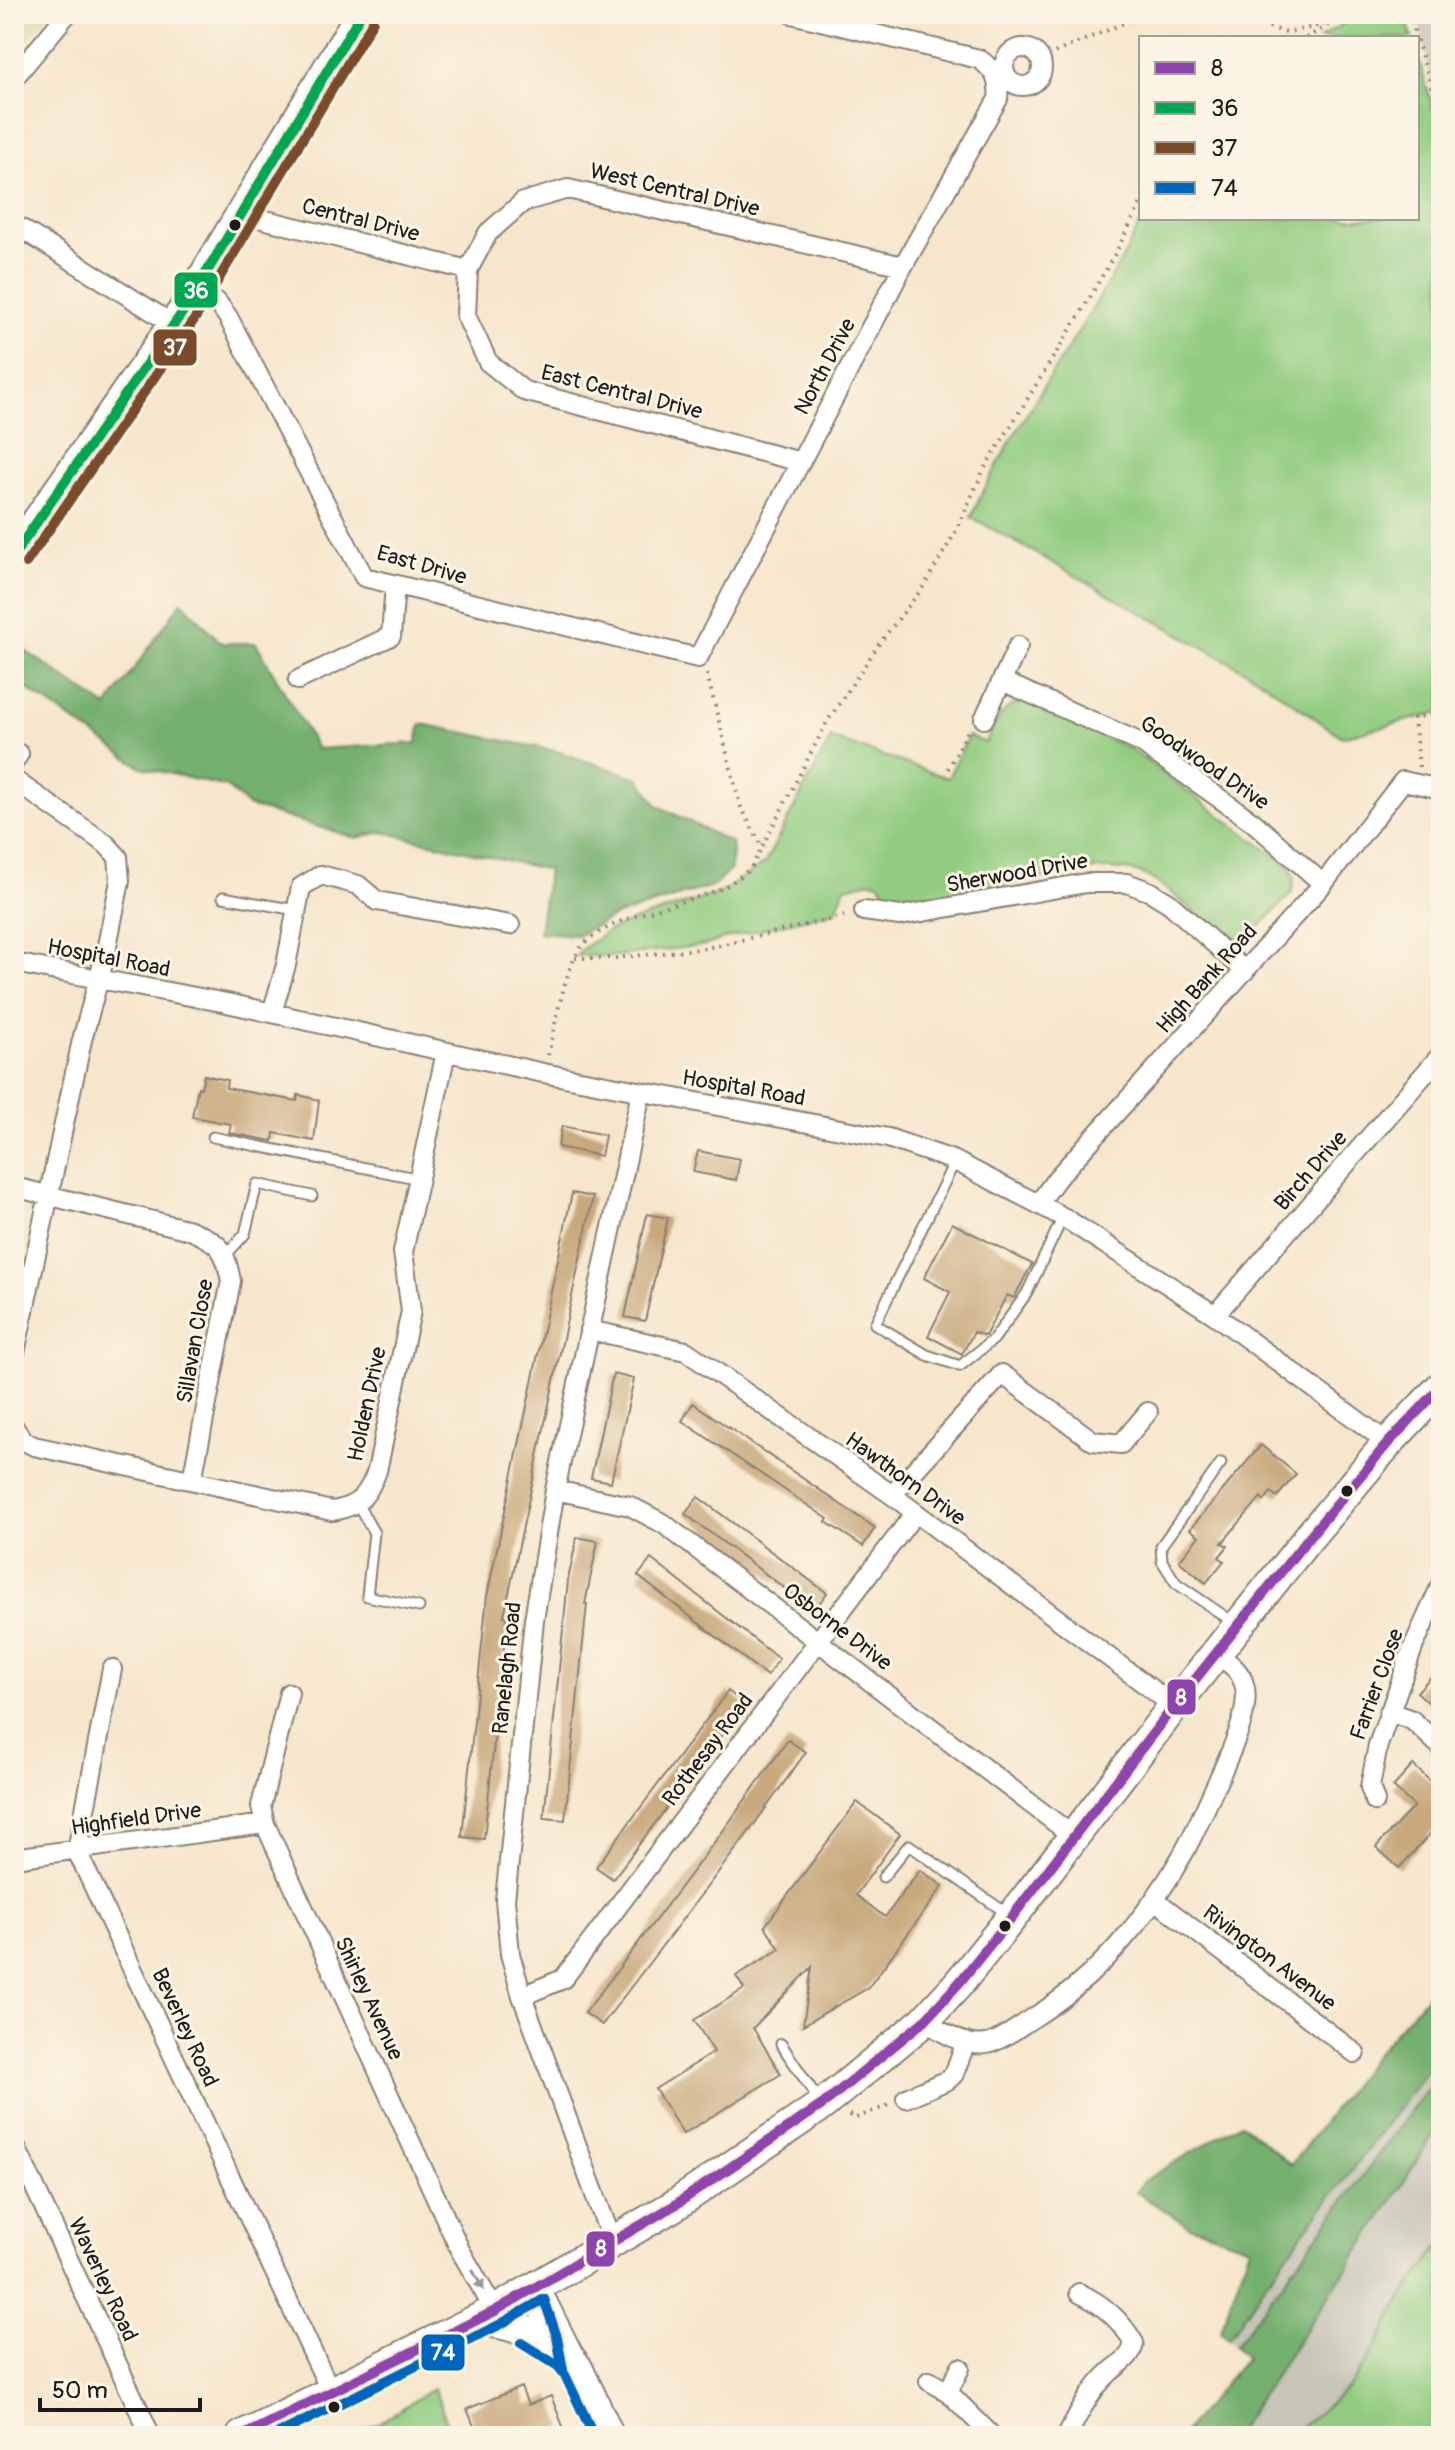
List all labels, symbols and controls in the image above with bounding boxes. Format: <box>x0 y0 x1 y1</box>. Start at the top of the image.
legend <box>1139 36 1419 220</box>
text: 8 <box>1211 54 1223 83</box>
text: 36 <box>1211 94 1238 123</box>
text: 37 <box>1211 134 1237 163</box>
street label: West Central Drive <box>587 157 762 223</box>
text: 74 <box>1211 174 1238 203</box>
street label: Central Drive <box>299 192 423 248</box>
unlabelled marker <box>227 217 243 233</box>
line badge: 36 <box>173 271 219 309</box>
text: 36 <box>183 277 209 305</box>
street label: North Drive <box>788 313 862 420</box>
line badge: 37 <box>152 328 198 367</box>
text: 37 <box>163 334 187 362</box>
street label: East Central Drive <box>538 358 705 426</box>
street label: East Drive <box>374 539 470 591</box>
street label: Goodwood Drive <box>1134 709 1275 816</box>
street label: Sherwood Drive <box>944 847 1090 899</box>
street label: High Bank Road <box>1150 918 1263 1039</box>
street label: Hospital Road <box>45 932 173 984</box>
street label: Hospital Road <box>680 1063 808 1113</box>
street label: Birch Drive <box>1268 1125 1353 1217</box>
street label: Sillavan Close <box>170 1277 220 1405</box>
street label: Holden Drive <box>341 1344 393 1464</box>
street label: Hawthorn Drive <box>840 1426 971 1532</box>
unlabelled marker <box>1339 1483 1355 1499</box>
street label: Osborne Drive <box>777 1577 898 1677</box>
street label: Ranelagh Road <box>486 1600 528 1736</box>
street label: Farrier Close <box>1344 1625 1410 1744</box>
line badge: 8 <box>1166 1678 1197 1716</box>
text: 8 <box>1175 1684 1187 1712</box>
street label: Rothesay Road <box>656 1688 759 1812</box>
street label: Highfield Drive <box>69 1796 203 1842</box>
street label: Rivington Avenue <box>1197 1899 1342 2017</box>
unlabelled marker <box>997 1918 1013 1934</box>
street label: Shirley Avenue <box>328 1932 410 2065</box>
street label: Beverley Road <box>145 1964 225 2091</box>
street label: Waverley Road <box>62 2213 144 2346</box>
line badge: 8 <box>585 2230 616 2268</box>
text: 8 <box>595 2235 607 2263</box>
one-way arrow <box>472 2269 485 2292</box>
line badge: 74 <box>420 2333 466 2372</box>
text: 74 <box>431 2339 455 2367</box>
scale bar <box>40 2362 200 2412</box>
text: 50 m <box>52 2376 108 2405</box>
unlabelled marker <box>326 2399 342 2415</box>

